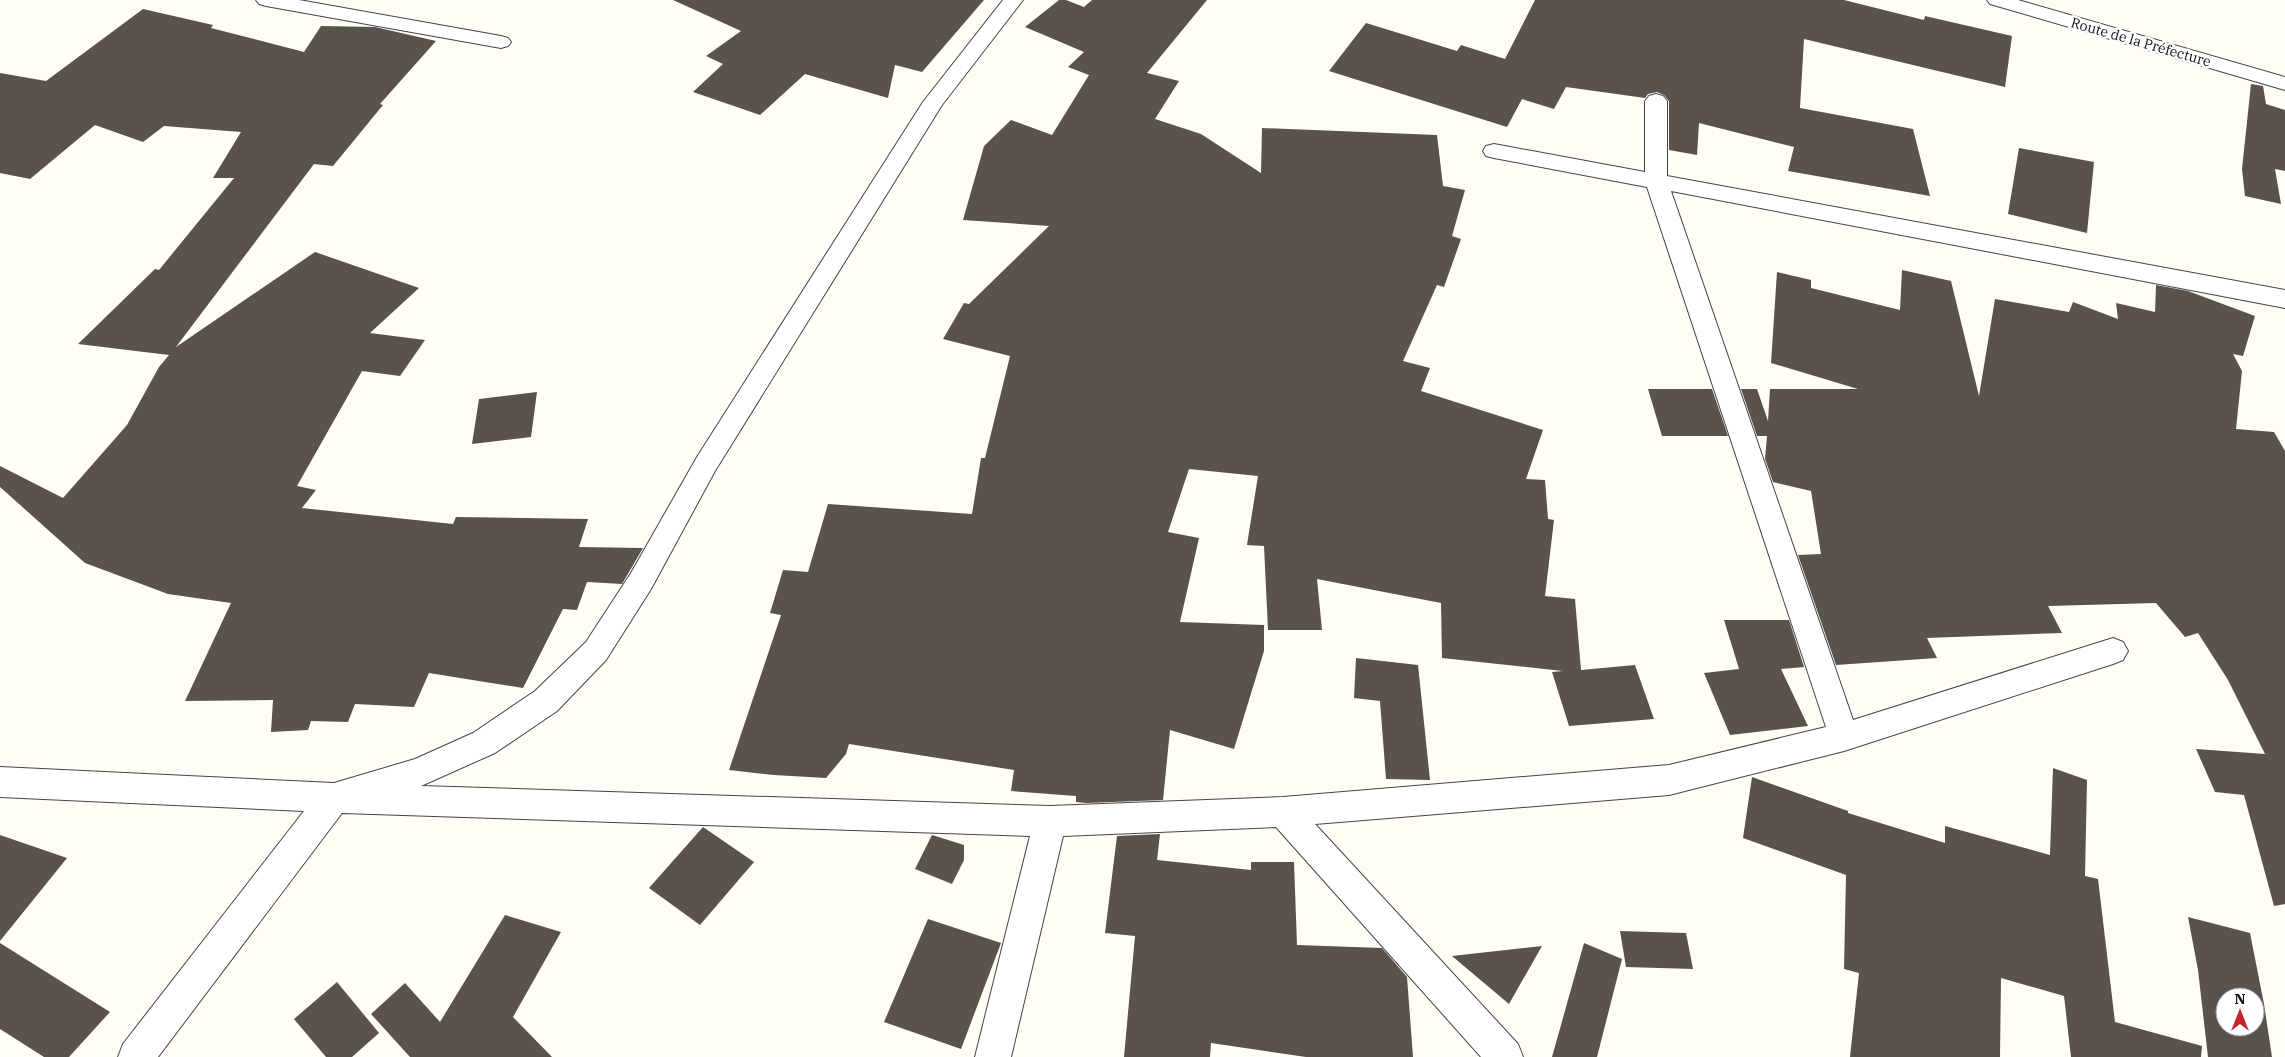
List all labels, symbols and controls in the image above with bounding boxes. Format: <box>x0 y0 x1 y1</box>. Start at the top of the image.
street label: Route de la Préfecture <box>2069 13 2213 71</box>
north arrow <box>2215 987 2265 1037</box>
text: N <box>2234 990 2246 1008</box>

